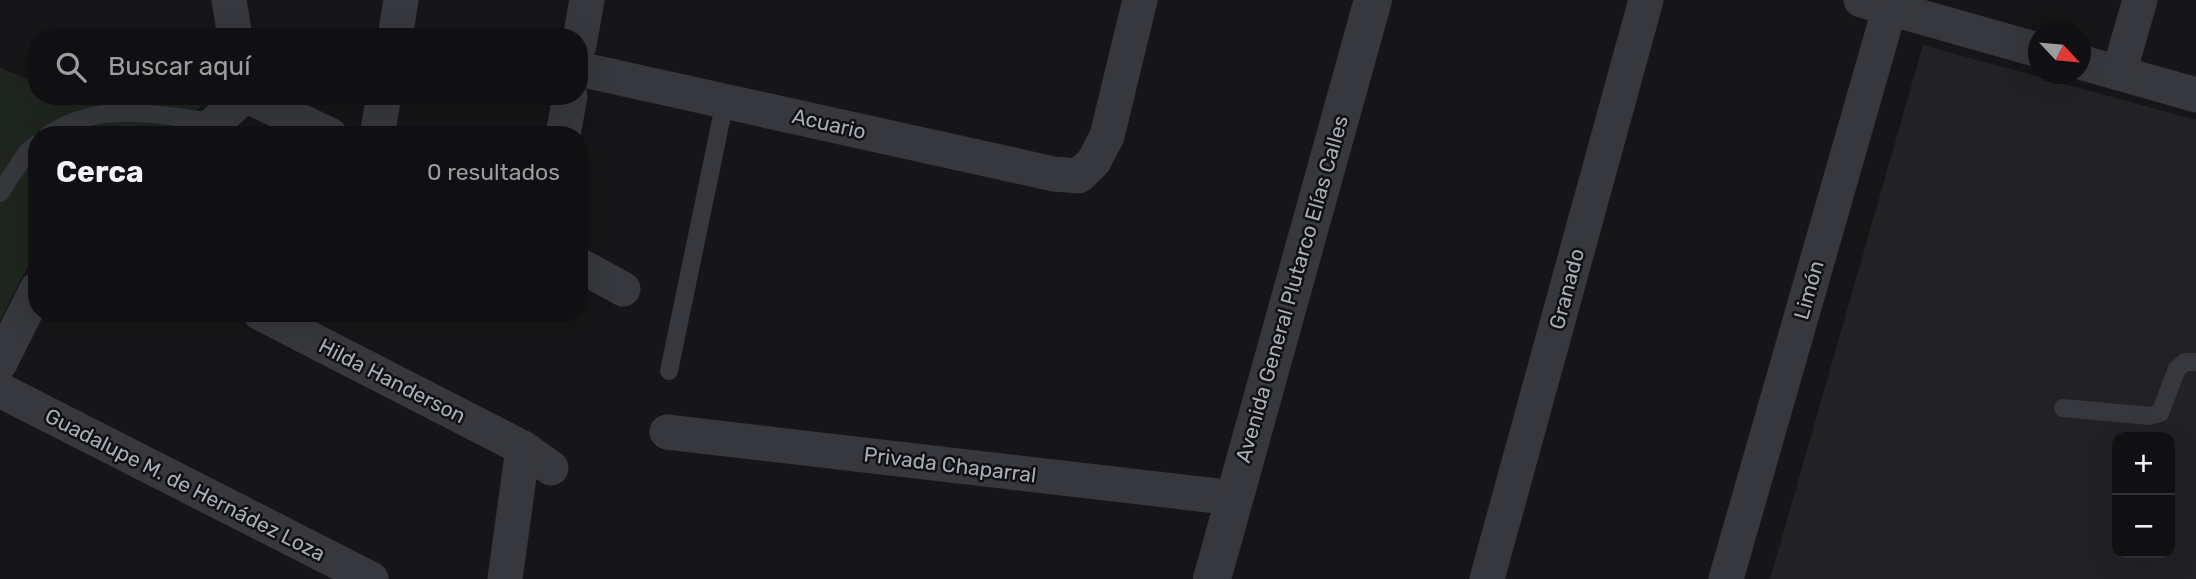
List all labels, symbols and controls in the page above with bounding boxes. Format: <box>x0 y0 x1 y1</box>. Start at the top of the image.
north arrow <box>2028 21 2091 84</box>
search box <box>28 28 588 105</box>
icon: search <box>52 48 90 86</box>
text: Buscar aquí <box>108 51 250 82</box>
street label: Acuario <box>790 103 868 144</box>
street label: Avenida General Plutarco Elías Calles <box>1230 112 1353 465</box>
text: Cerca <box>56 154 144 190</box>
text: 0 resultados <box>427 158 560 186</box>
street label: Granado <box>1544 246 1589 332</box>
street label: Limón <box>1788 257 1829 322</box>
street label: Hilda Handerson <box>315 333 470 428</box>
street label: Guadalupe M. de Hernádez Loza <box>41 403 329 566</box>
map controls <box>2112 432 2175 558</box>
button: + <box>2112 432 2175 495</box>
street label: Privada Chaparral <box>862 442 1038 487</box>
button: − <box>2112 495 2175 558</box>

